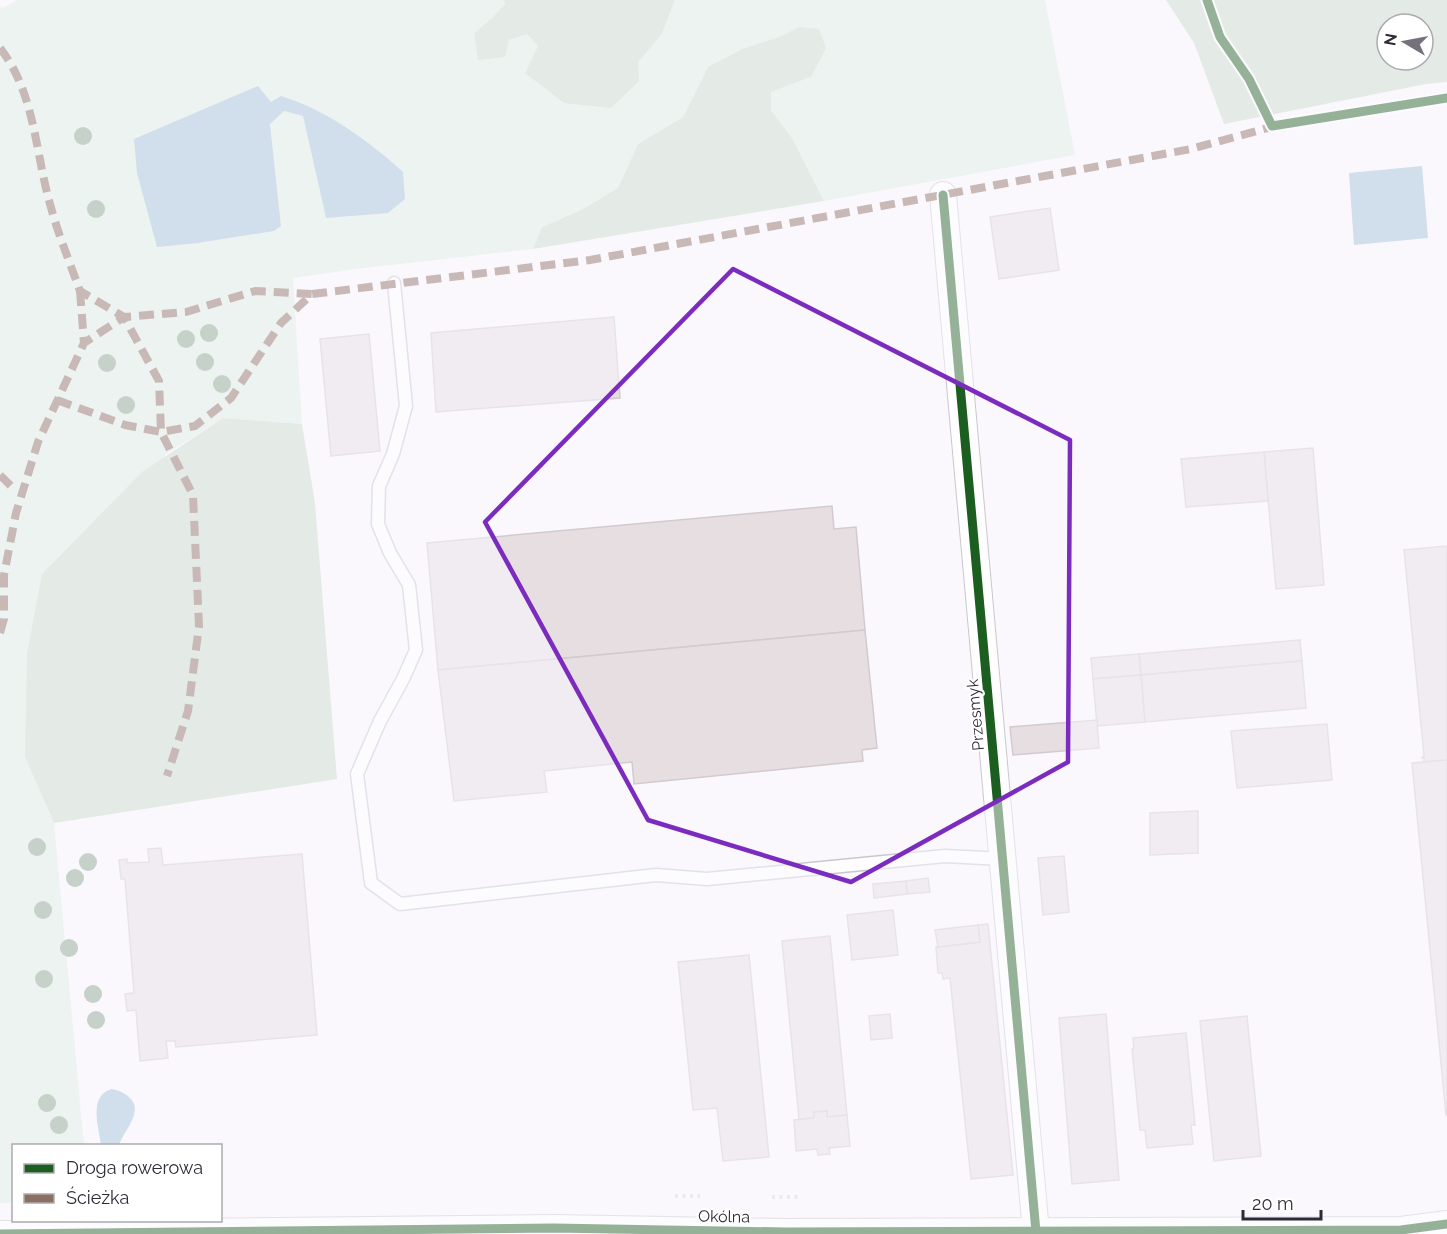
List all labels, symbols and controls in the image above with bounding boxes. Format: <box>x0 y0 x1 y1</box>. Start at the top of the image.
north arrow <box>1375 12 1435 72</box>
text: N <box>1380 32 1401 47</box>
street label: Przesmyk <box>963 678 988 752</box>
legend <box>12 1144 222 1222</box>
text: Droga rowerowa <box>66 1157 203 1178</box>
scale bar <box>1243 1183 1321 1221</box>
text: Ścieżka <box>66 1186 129 1208</box>
text: 20 m <box>1252 1193 1294 1214</box>
street label: Okólna <box>698 1207 750 1226</box>

